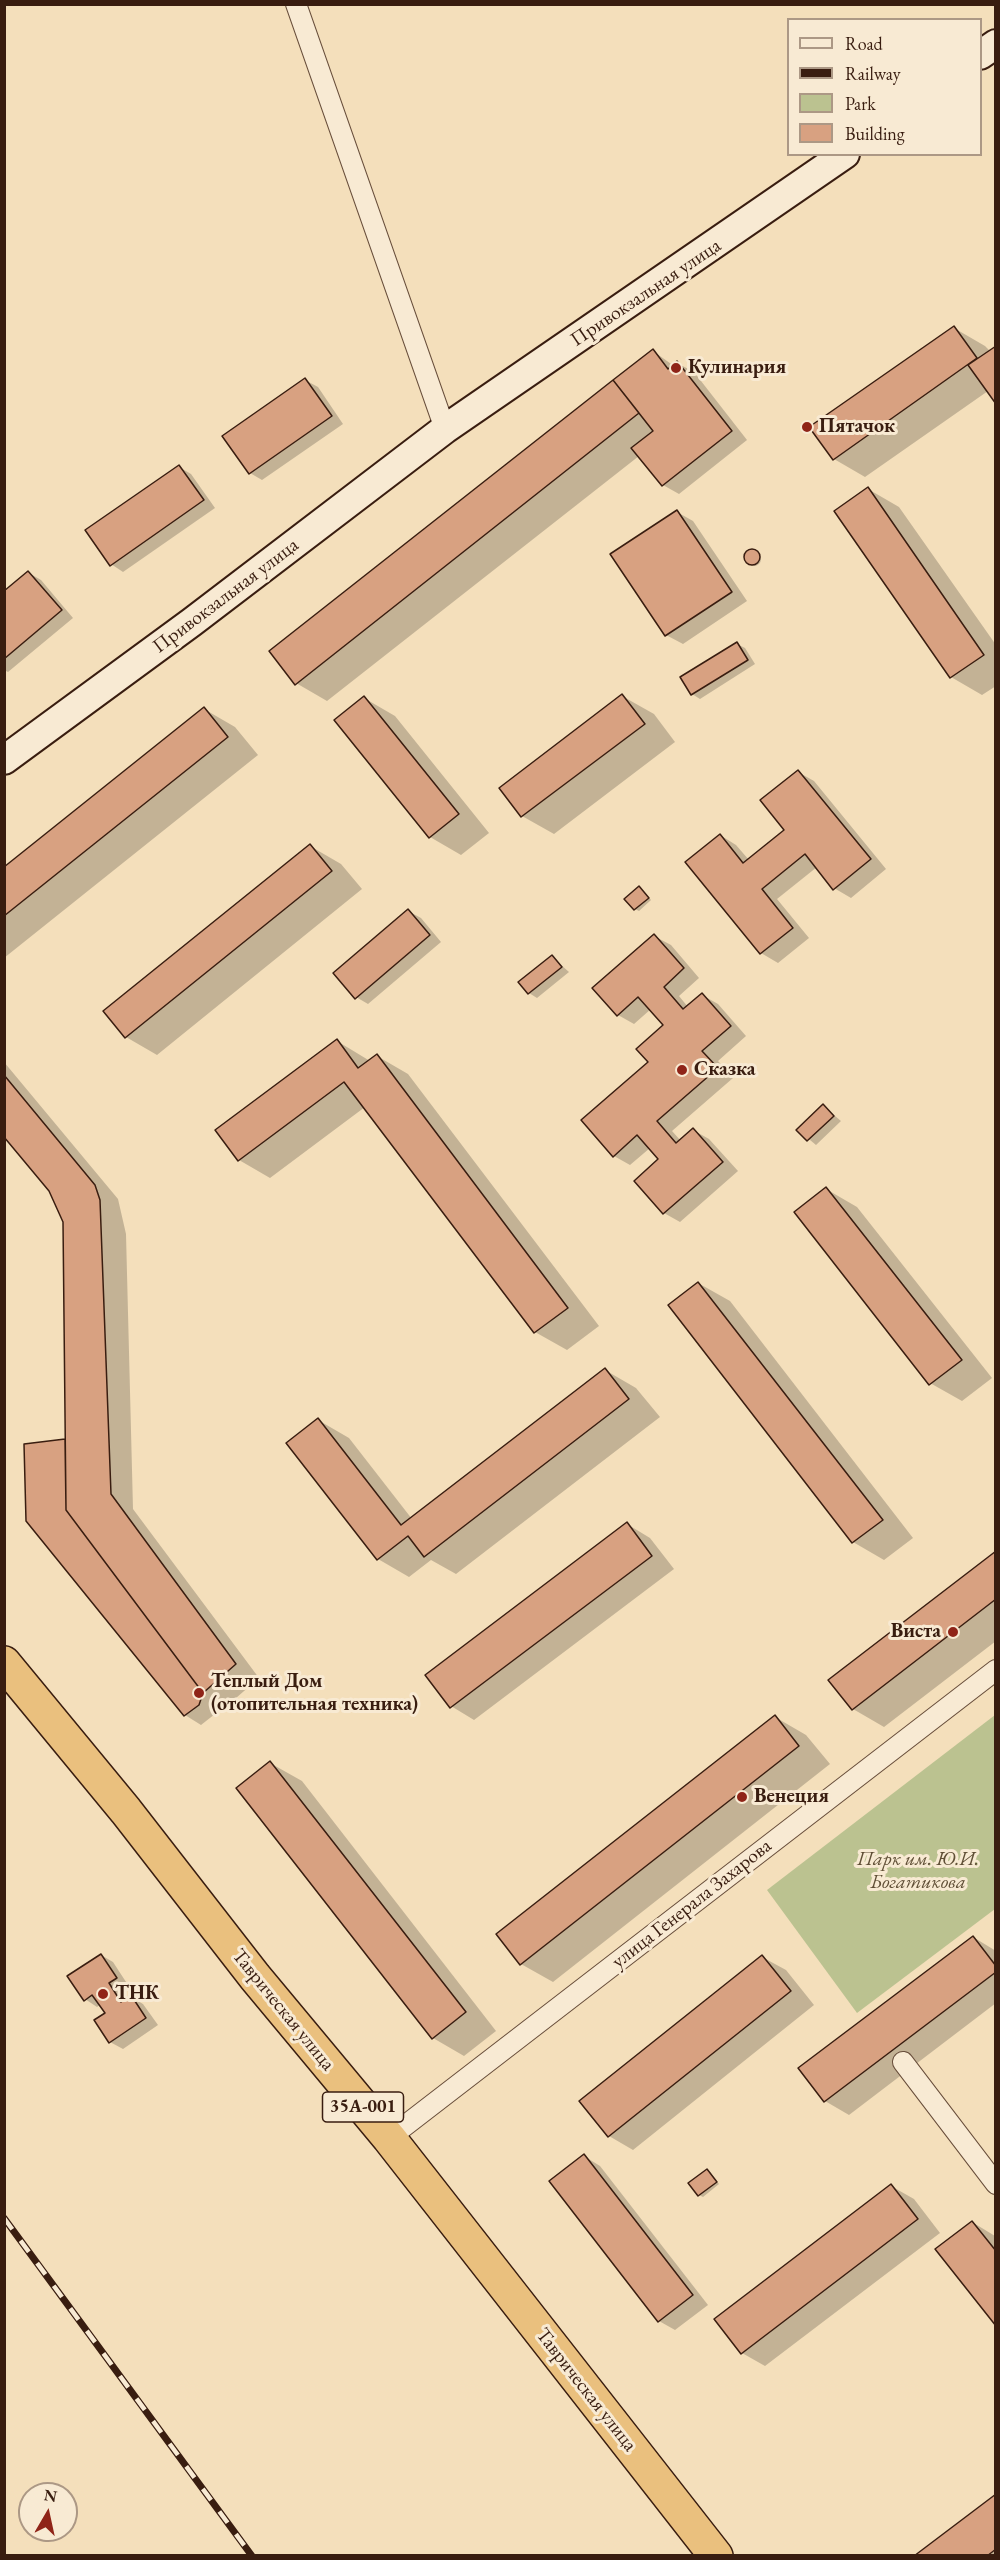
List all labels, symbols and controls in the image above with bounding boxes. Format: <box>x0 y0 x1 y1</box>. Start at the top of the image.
legend <box>787 18 982 156</box>
text: Road <box>845 32 883 55</box>
text: Railway <box>845 62 901 85</box>
text: Park <box>845 92 876 115</box>
text: Building <box>845 122 905 145</box>
street label: Привокзальная улица <box>566 234 726 352</box>
place label: Кулинария <box>688 356 786 380</box>
marker: Кулинария <box>669 361 683 375</box>
place label: Пятачок <box>819 415 895 439</box>
marker: Пятачок <box>800 420 814 434</box>
street label: Привокзальная улица <box>148 533 304 659</box>
place label: Сказка <box>694 1058 756 1082</box>
marker: Сказка <box>675 1063 689 1077</box>
place label: Виста <box>891 1620 941 1644</box>
marker: Виста <box>946 1625 960 1639</box>
place label: Теплый Дом (отопительная техника) <box>211 1670 418 1717</box>
marker: Теплый Дом (отопительная техника) <box>192 1686 206 1700</box>
place label: Венеция <box>754 1785 829 1809</box>
marker: Венеция <box>735 1790 749 1804</box>
street label: улица Генерала Захарова <box>607 1834 777 1974</box>
park label: Парк им. Ю.И. Богатикова <box>857 1848 979 1895</box>
street label: Таврическая улица <box>226 1944 340 2076</box>
place label: ТНК <box>115 1982 159 2006</box>
marker: ТНК <box>96 1987 110 2001</box>
road number: 35А-001 <box>322 2092 404 2122</box>
street label: Таврическая улица <box>530 2324 642 2456</box>
north arrow <box>18 2482 78 2542</box>
text: N <box>43 2484 59 2507</box>

